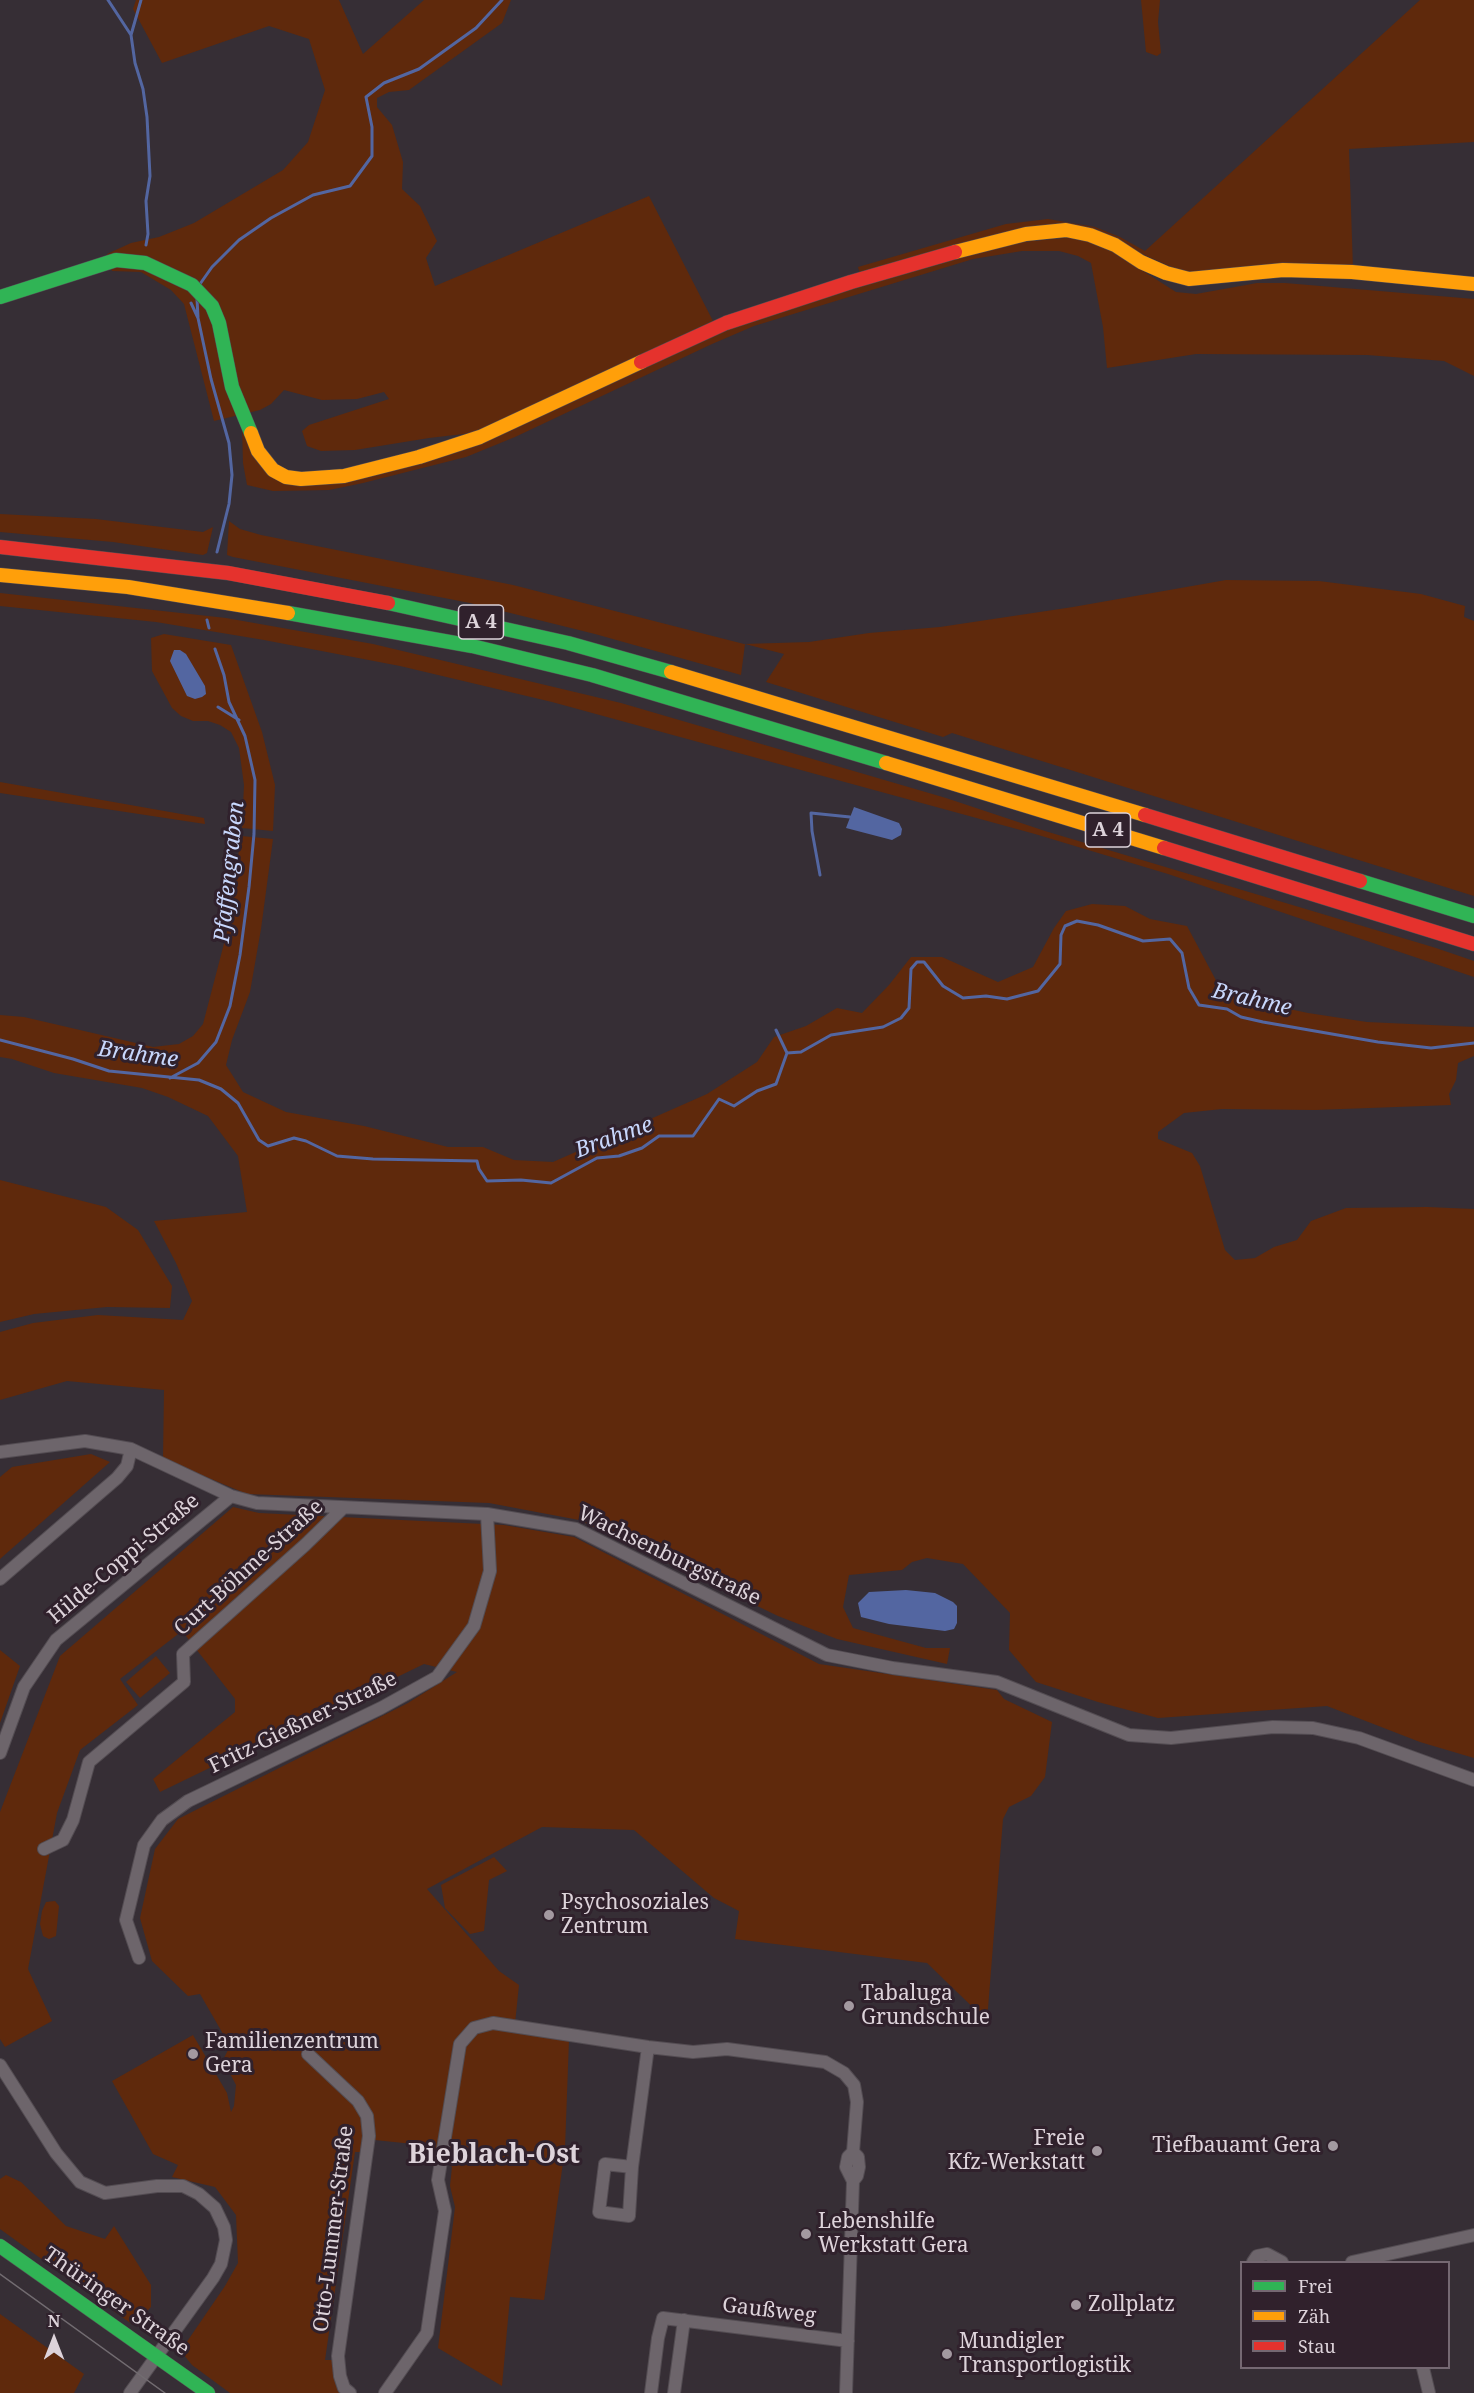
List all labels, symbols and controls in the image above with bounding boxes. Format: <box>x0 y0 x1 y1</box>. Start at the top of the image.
road number: A 4 <box>458 605 504 639</box>
water label: Pfaffengraben <box>209 800 251 944</box>
road number: A 4 <box>1086 813 1130 847</box>
water label: Brahme <box>1210 978 1294 1022</box>
water label: Brahme <box>96 1036 180 1074</box>
water label: Brahme <box>572 1112 656 1164</box>
street label: Hilde-Coppi-Straße <box>43 1488 205 1630</box>
street label: Curt-Böhme-Straße <box>169 1494 329 1642</box>
street label: Wachsenburgstraße <box>573 1501 765 1611</box>
street label: Fritz-Gießner-Straße <box>205 1666 401 1780</box>
place label: Psychosoziales Zentrum <box>561 1890 709 1940</box>
marker: Psychosoziales Zentrum <box>542 1908 556 1922</box>
place label: Tabaluga Grundschule <box>861 1981 990 2031</box>
marker: Tabaluga Grundschule <box>842 1999 856 2013</box>
place label: Familienzentrum Gera <box>205 2029 379 2079</box>
marker: Familienzentrum Gera <box>186 2047 200 2061</box>
street label: Otto-Lummer-Straße <box>309 2124 359 2334</box>
place label: Freie Kfz-Werkstatt <box>948 2126 1085 2176</box>
place label: Tiefbauamt Gera <box>1152 2133 1321 2159</box>
district label: Bieblach-Ost <box>408 2139 580 2171</box>
marker: Tiefbauamt Gera <box>1326 2139 1340 2153</box>
marker: Freie Kfz-Werkstatt <box>1090 2144 1104 2158</box>
place label: Lebenshilfe Werkstatt Gera <box>818 2209 969 2259</box>
marker: Lebenshilfe Werkstatt Gera <box>799 2227 813 2241</box>
street label: Thüringer Straße <box>38 2242 194 2362</box>
legend <box>1240 2261 1450 2369</box>
text: Frei <box>1298 2274 1333 2298</box>
place label: Zollplatz <box>1088 2292 1175 2318</box>
street label: Gaußweg <box>721 2293 817 2329</box>
marker: Zollplatz <box>1069 2298 1083 2312</box>
text: Zäh <box>1298 2304 1330 2328</box>
north arrow <box>24 2309 84 2369</box>
text: N <box>48 2310 60 2332</box>
place label: Mundigler Transportlogistik <box>959 2329 1131 2379</box>
text: Stau <box>1298 2334 1336 2358</box>
marker: Mundigler Transportlogistik <box>940 2347 954 2361</box>

